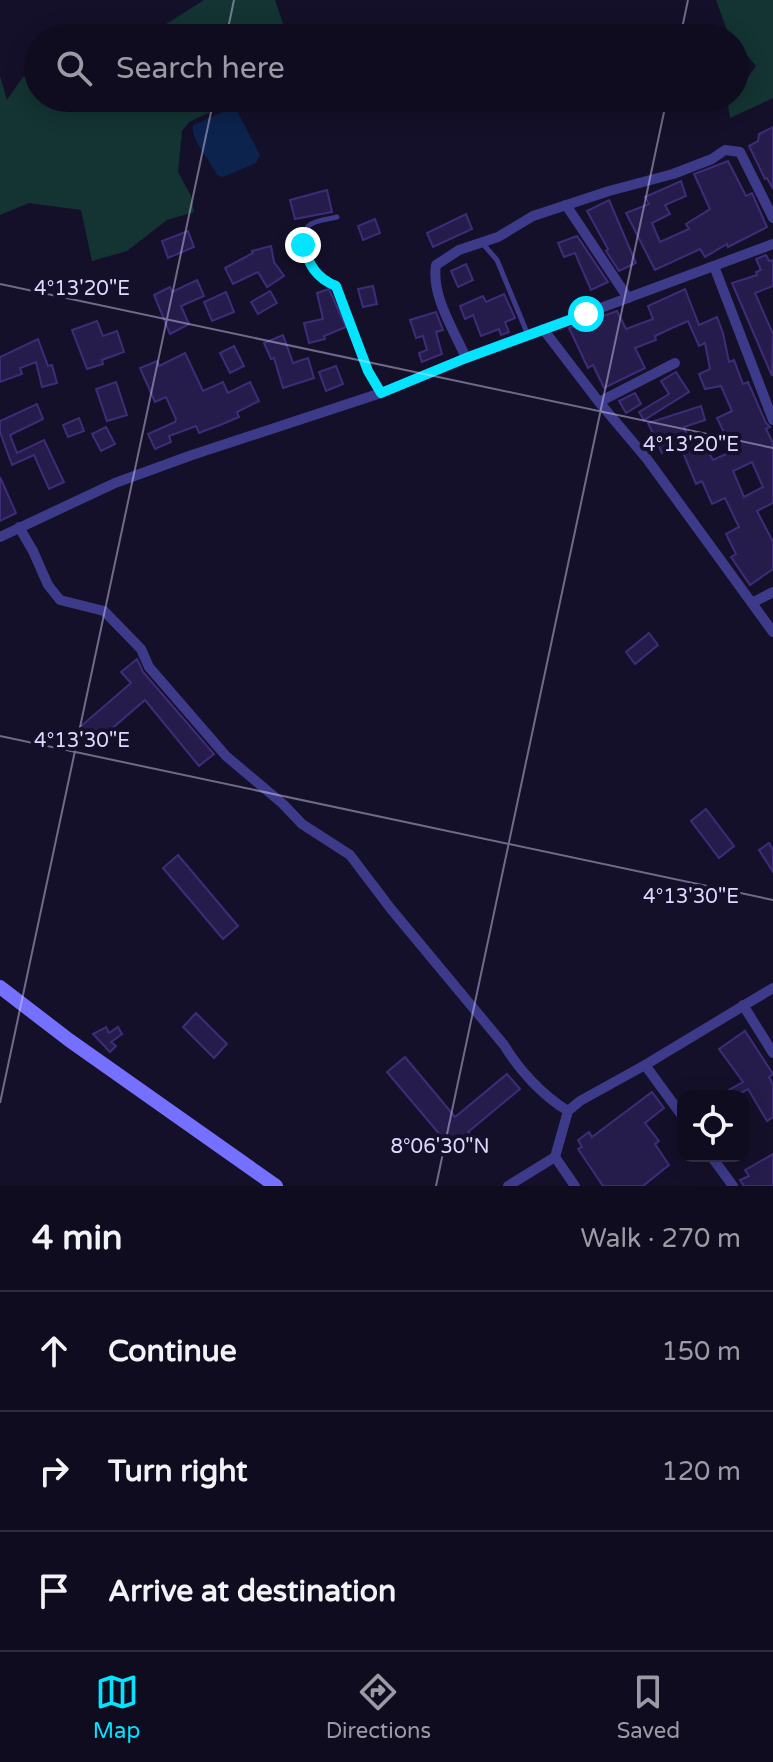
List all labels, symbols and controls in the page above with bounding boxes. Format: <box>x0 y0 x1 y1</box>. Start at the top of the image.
search box <box>24 24 749 112</box>
icon: search <box>52 46 96 90</box>
text: Search here <box>116 50 285 87</box>
route end <box>285 227 321 263</box>
text: 4°13'20"E <box>34 277 130 301</box>
route start <box>568 296 604 332</box>
text: 4°13'20"E <box>643 433 739 457</box>
text: 4°13'30"E <box>34 729 130 753</box>
text: 4°13'30"E <box>643 885 739 909</box>
map controls <box>677 1090 749 1162</box>
button: locate <box>677 1090 749 1162</box>
text: 8°06'30"N <box>390 1135 490 1159</box>
text: 4 min <box>32 1218 123 1259</box>
text: Walk · 270 m <box>581 1223 741 1254</box>
icon: ahead <box>32 1329 76 1373</box>
text: Continue <box>108 1333 237 1370</box>
text: 150 m <box>661 1336 741 1367</box>
icon: right <box>32 1449 76 1493</box>
text: Turn right <box>108 1453 248 1490</box>
text: 120 m <box>661 1456 741 1487</box>
icon: arrive <box>32 1569 76 1613</box>
text: Arrive at destination <box>108 1573 396 1610</box>
tab: Map <box>93 1670 140 1744</box>
tab: Directions <box>326 1670 431 1744</box>
tab: Saved <box>617 1670 680 1744</box>

